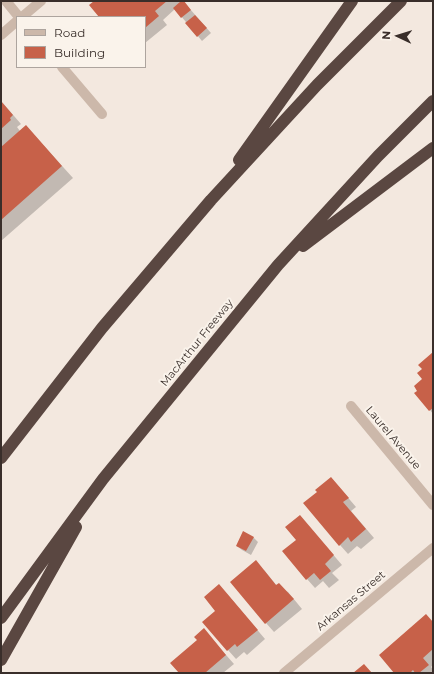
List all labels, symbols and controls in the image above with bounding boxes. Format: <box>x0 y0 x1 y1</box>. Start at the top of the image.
legend <box>16 16 146 68</box>
north arrow <box>378 16 418 56</box>
text: Road <box>54 25 85 40</box>
text: N <box>379 30 393 40</box>
text: Building <box>54 45 105 60</box>
street label: MacArthur Freeway <box>158 297 236 389</box>
street label: Laurel Avenue <box>363 404 423 472</box>
street label: Arkansas Street <box>314 568 388 634</box>

